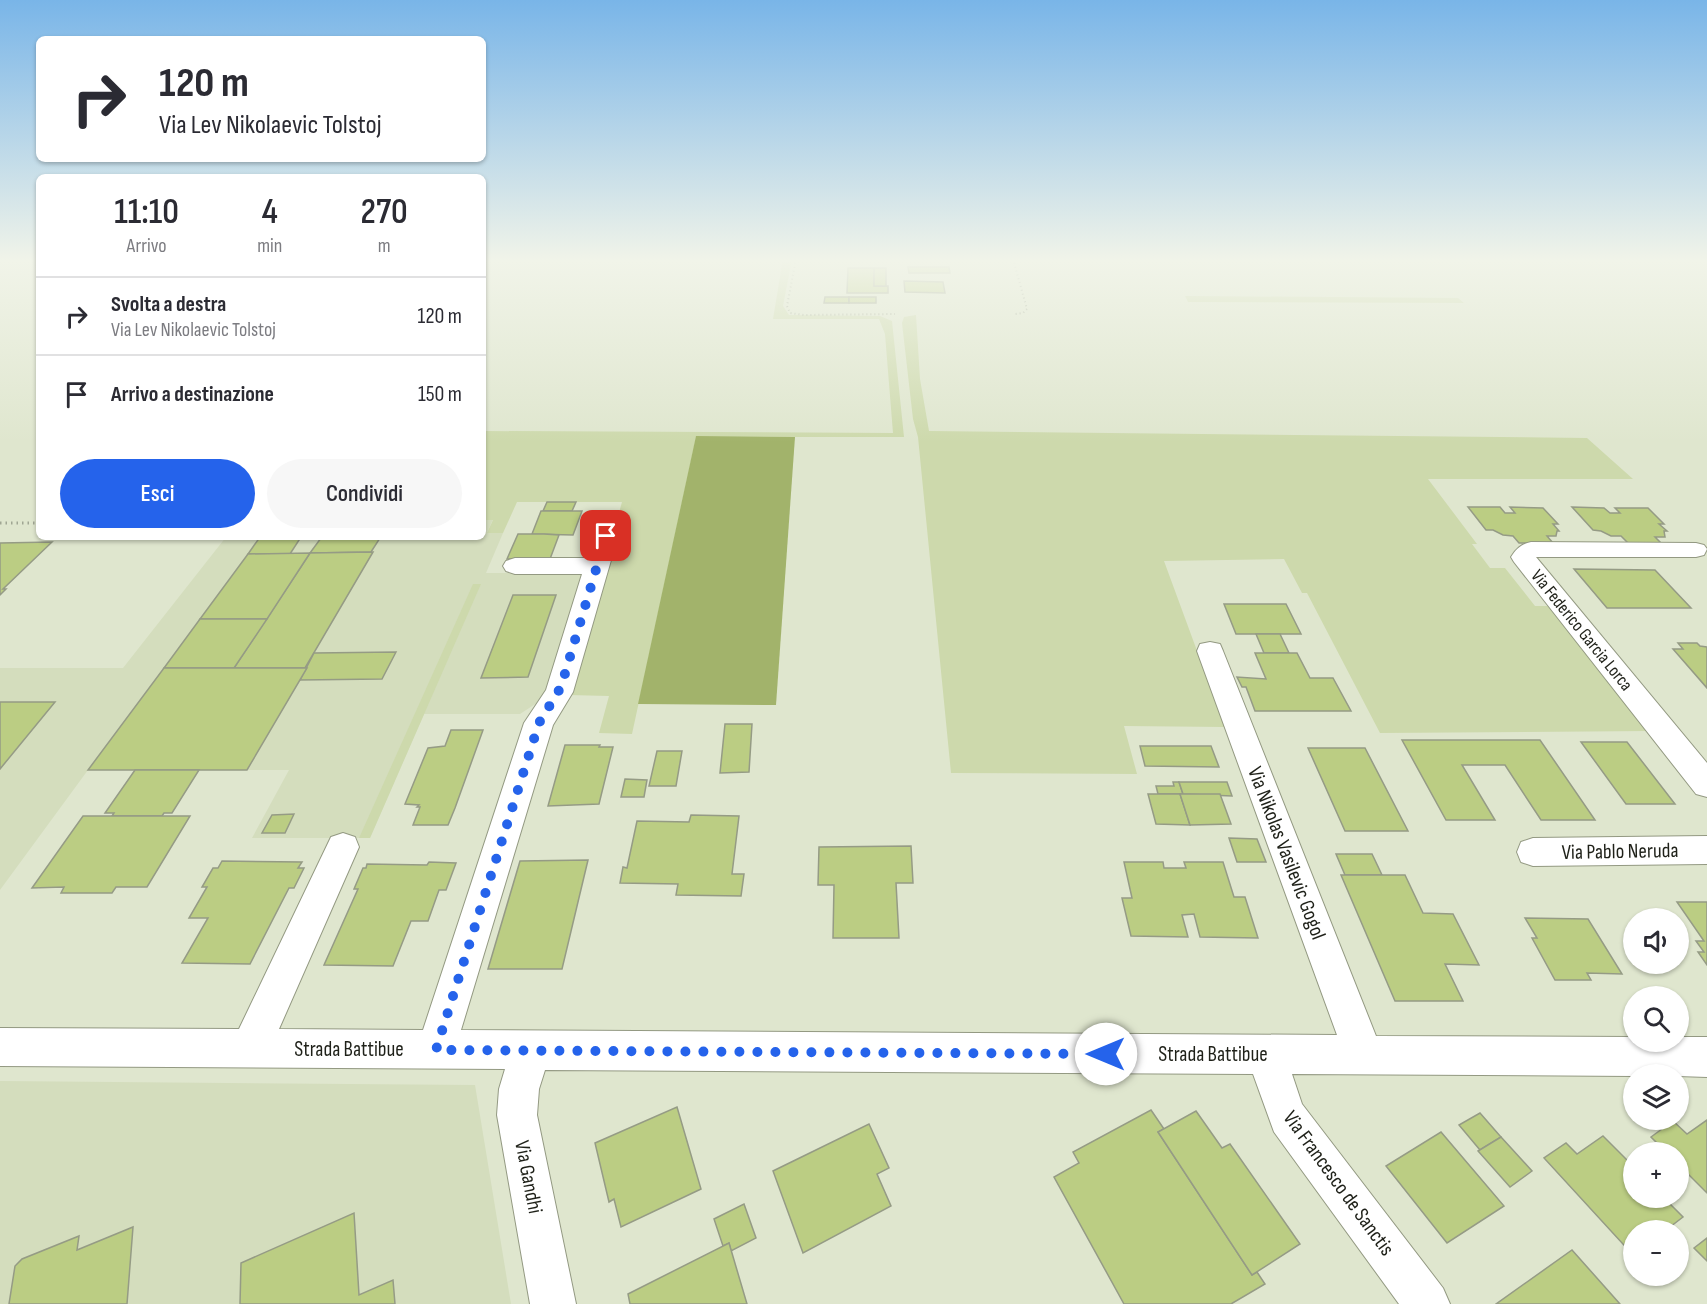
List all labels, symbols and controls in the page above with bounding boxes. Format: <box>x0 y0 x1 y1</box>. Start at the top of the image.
text: 120 m <box>159 58 249 109</box>
icon: right <box>60 60 138 138</box>
text: Via Lev Nikolaevic Tolstoj <box>159 109 382 141</box>
text: 11:10 <box>114 191 179 234</box>
text: 4 <box>262 191 278 234</box>
text: 270 <box>361 191 408 234</box>
text: Arrivo <box>127 234 167 258</box>
text: min <box>257 234 282 258</box>
text: m <box>378 234 391 258</box>
text: Svolta a destra <box>111 291 226 318</box>
icon: right <box>60 300 93 333</box>
text: 120 m <box>418 303 462 330</box>
text: Via Lev Nikolaevic Tolstoj <box>111 318 276 342</box>
icon: arrive <box>60 378 93 411</box>
text: Arrivo a destinazione <box>111 381 274 408</box>
text: 150 m <box>418 381 462 408</box>
button: Esci <box>60 459 255 528</box>
button: Condividi <box>267 459 462 528</box>
pin <box>580 510 631 561</box>
icon: arrive <box>589 519 622 552</box>
street label: Via Federico Garcia Lorca <box>1526 566 1637 695</box>
street label: Via Nikolas Vasilevic Gogol <box>1242 763 1331 943</box>
street label: Via Pablo Neruda <box>1561 838 1679 865</box>
map controls <box>1623 908 1689 1286</box>
button: sound <box>1623 908 1689 974</box>
button: search <box>1623 986 1689 1052</box>
position arrow <box>1074 1022 1138 1086</box>
street label: Strada Battibue <box>294 1037 404 1062</box>
street label: Strada Battibue <box>1158 1042 1268 1067</box>
button: layers <box>1623 1064 1689 1130</box>
street label: Via Francesco de Sanctis <box>1278 1106 1400 1261</box>
street label: Via Gandhi <box>509 1138 548 1216</box>
button: + <box>1623 1142 1689 1208</box>
button: − <box>1623 1220 1689 1286</box>

